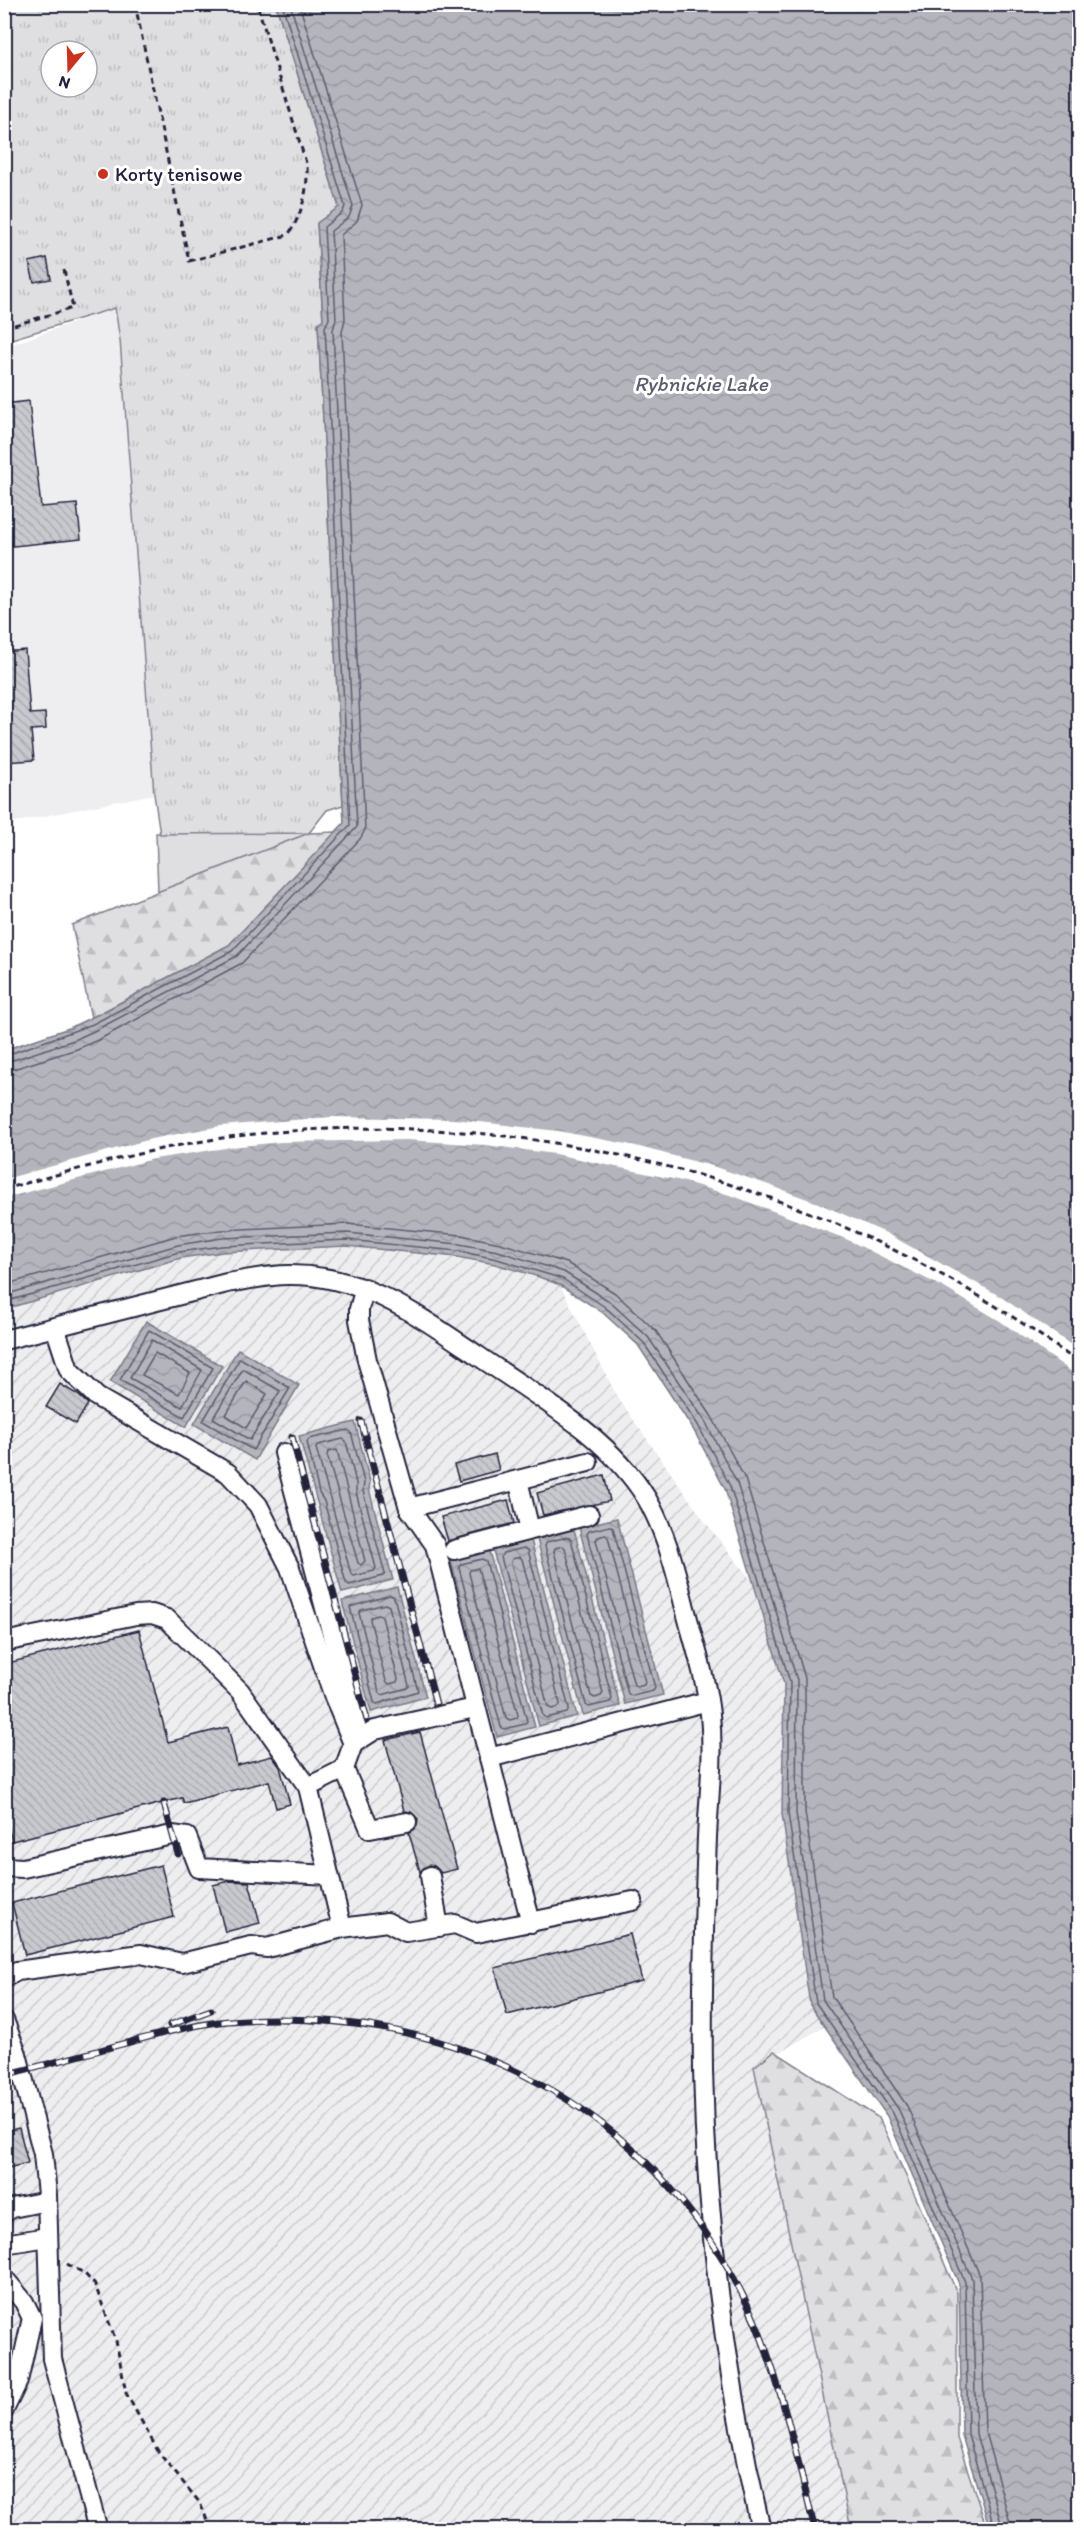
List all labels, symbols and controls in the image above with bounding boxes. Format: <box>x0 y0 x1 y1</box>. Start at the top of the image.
north arrow <box>39 39 99 99</box>
text: N <box>56 72 72 93</box>
place label: Korty tenisowe <box>115 162 242 186</box>
marker: Korty tenisowe <box>96 167 110 181</box>
water label: Rybnickie Lake <box>634 371 769 396</box>

